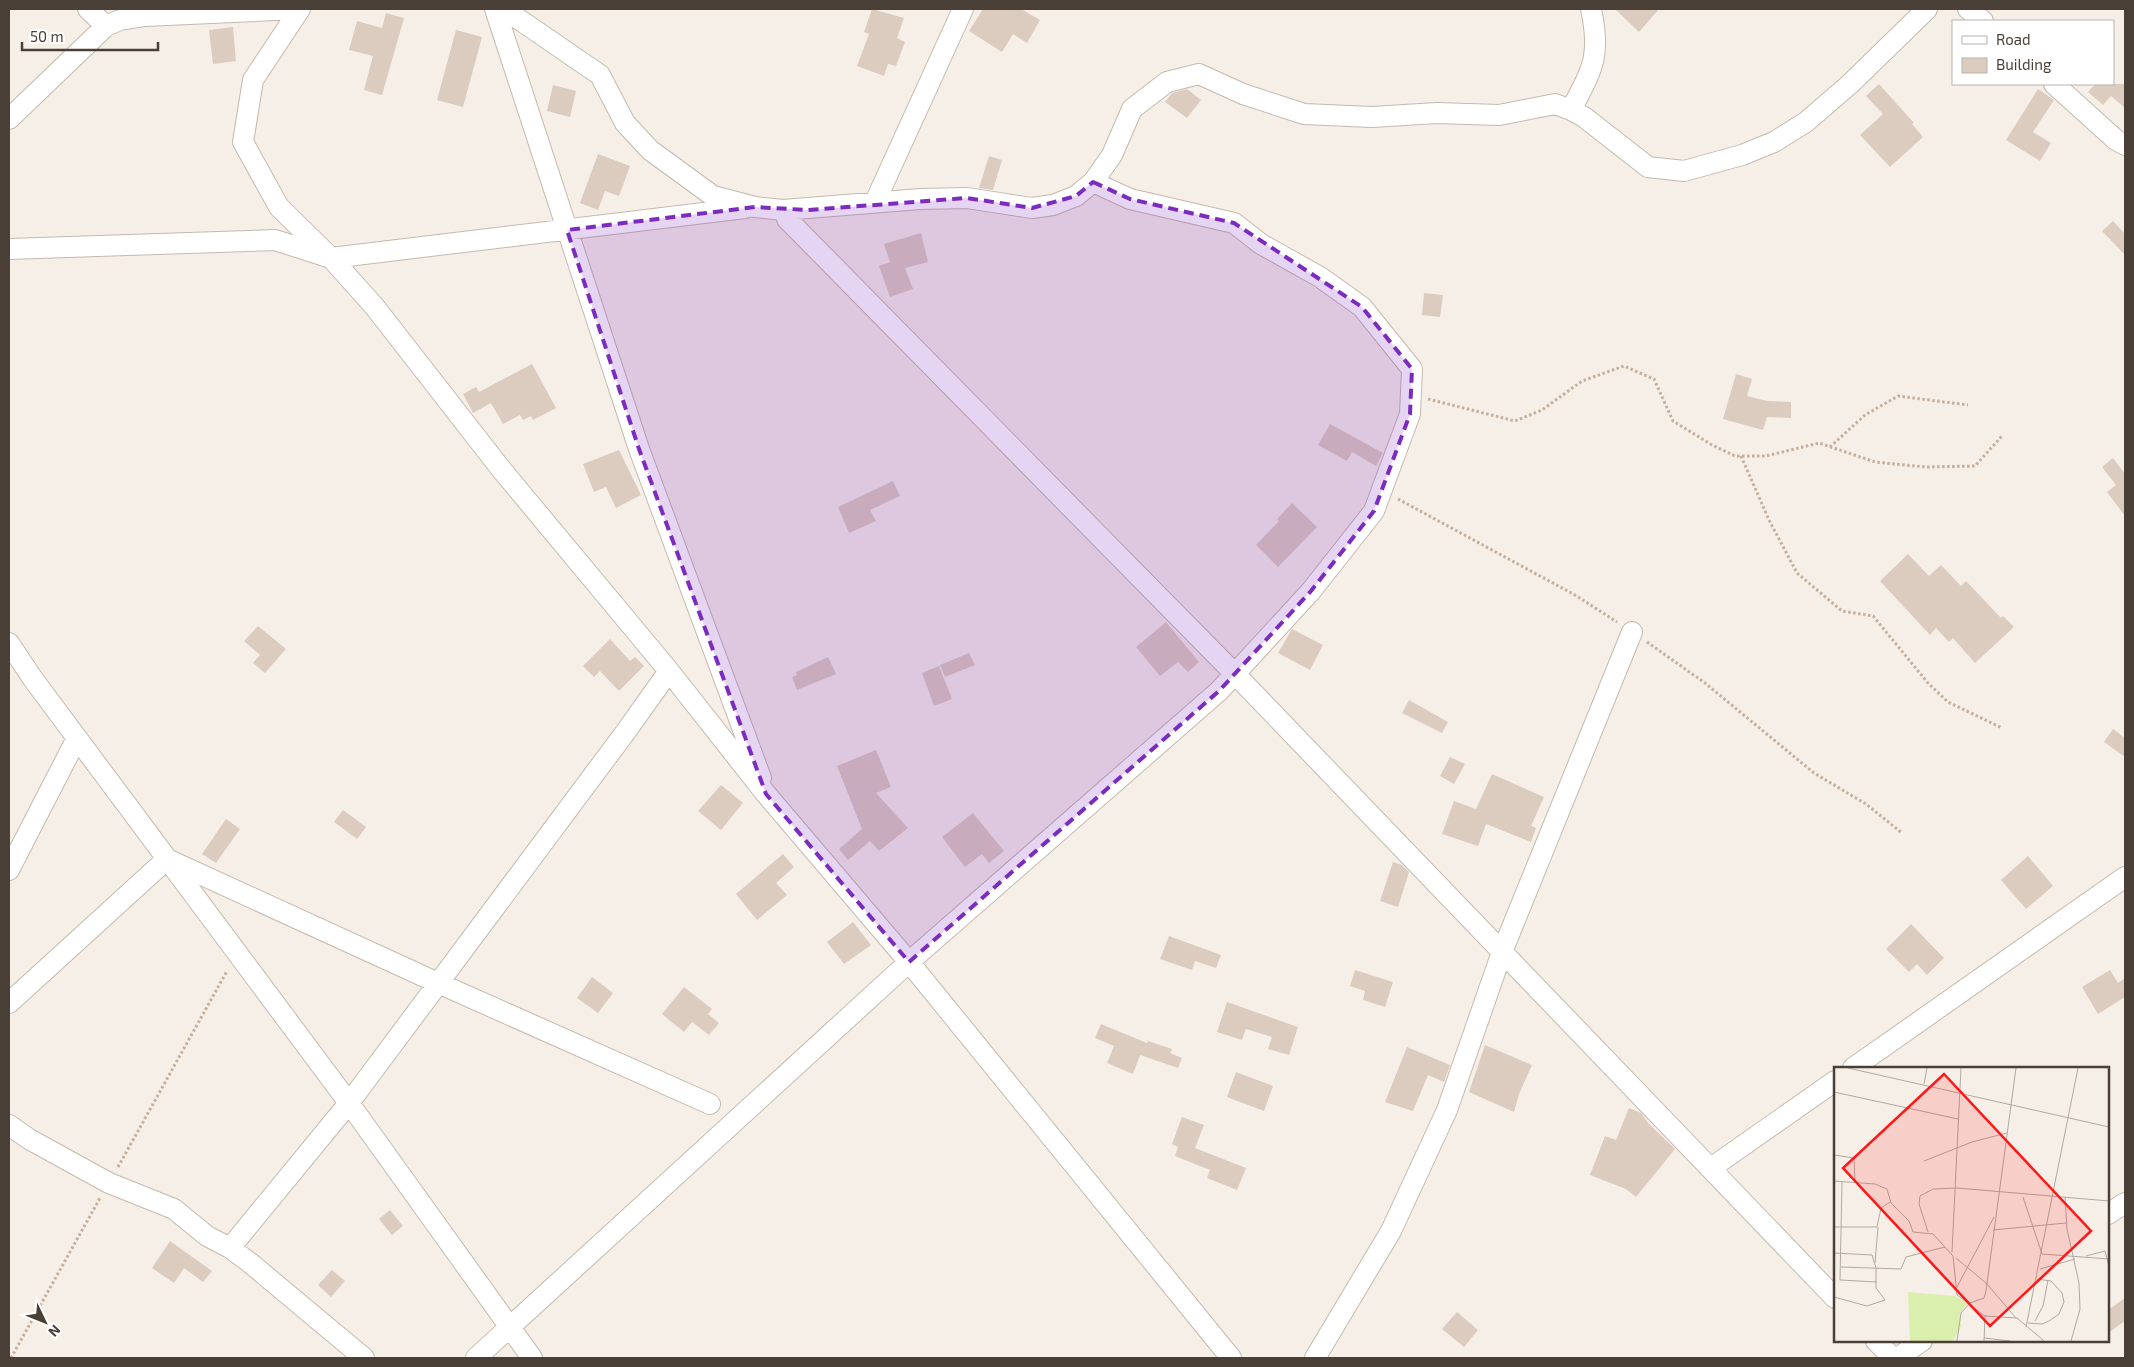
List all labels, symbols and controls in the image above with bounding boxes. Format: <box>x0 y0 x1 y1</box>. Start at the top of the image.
scale bar <box>22 20 159 52</box>
legend <box>1952 20 2114 85</box>
text: 50 m <box>30 27 64 45</box>
text: Road <box>1996 30 2031 48</box>
text: Building <box>1996 55 2052 73</box>
inset map <box>1834 1067 2109 1342</box>
north arrow <box>20 1297 70 1347</box>
text: N <box>45 1322 65 1341</box>

